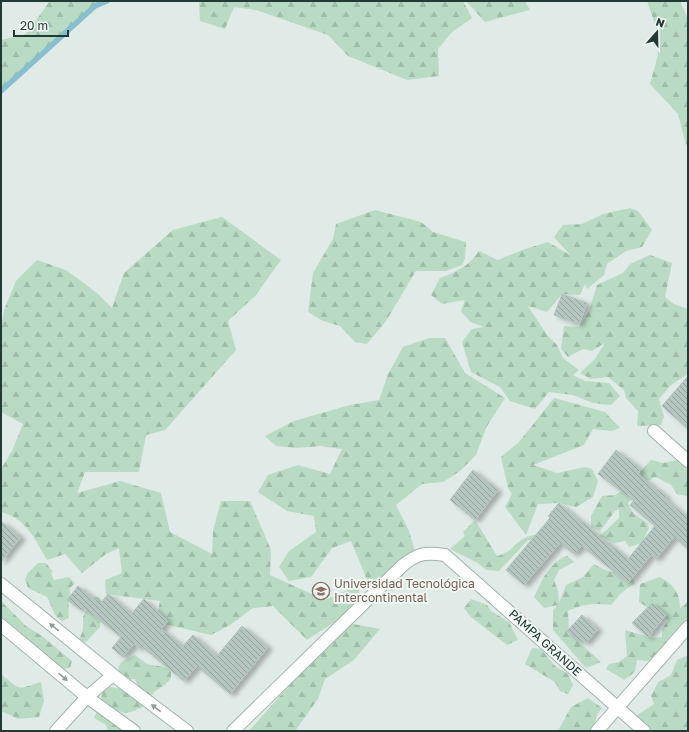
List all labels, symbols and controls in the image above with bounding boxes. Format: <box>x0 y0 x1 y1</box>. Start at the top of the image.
scale bar <box>14 12 68 38</box>
north arrow <box>637 12 677 52</box>
text: N <box>654 15 667 30</box>
text: 20 m <box>20 18 48 33</box>
place label: Universidad Tecnológica Intercontinental <box>334 576 475 605</box>
school or university icon: Universidad Tecnológica Intercontinental <box>311 581 331 601</box>
street label: PAMPA GRANDE <box>506 606 585 679</box>
one-way arrow <box>49 623 59 632</box>
one-way arrow <box>58 673 69 682</box>
one-way arrow <box>151 703 162 712</box>

